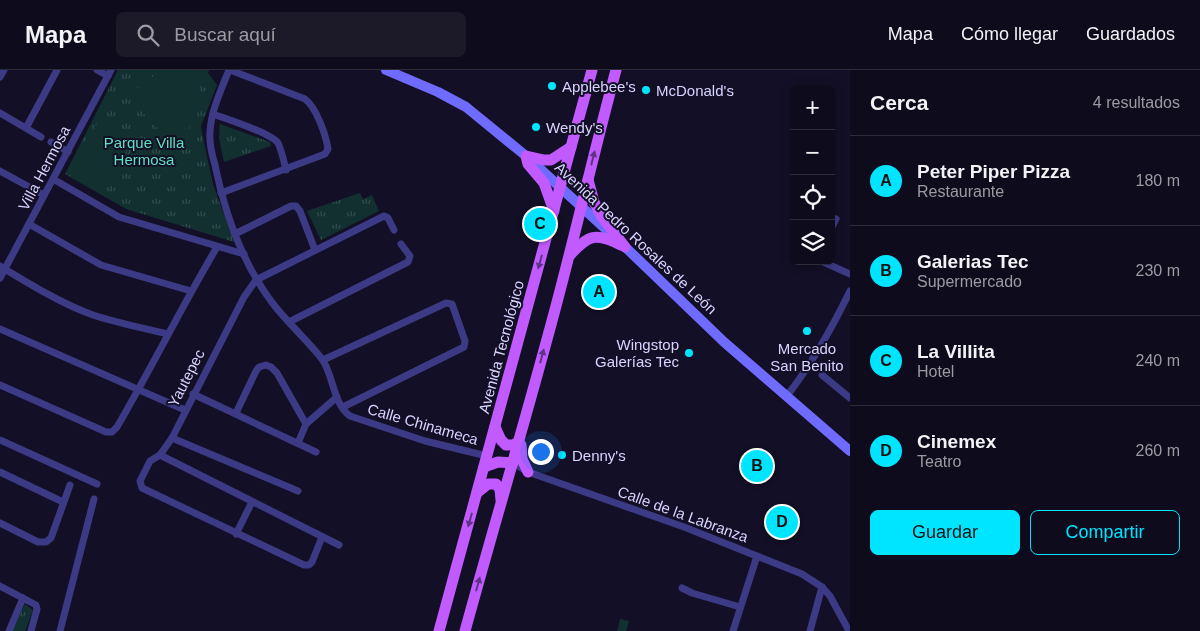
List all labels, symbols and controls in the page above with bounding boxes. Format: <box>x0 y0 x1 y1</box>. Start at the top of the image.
search box <box>116 12 466 57</box>
text: Mapa <box>25 21 86 48</box>
icon: search <box>134 21 162 49</box>
text: Buscar aquí <box>174 24 276 45</box>
text: Mapa <box>888 24 933 44</box>
text: Cómo llegar <box>961 24 1058 44</box>
text: Guardados <box>1086 24 1175 44</box>
place label: Applebee's <box>562 78 636 95</box>
marker: Applebee's <box>546 80 558 92</box>
place label: McDonald's <box>656 82 734 99</box>
marker: McDonald's <box>640 84 652 96</box>
map controls <box>790 85 835 265</box>
button: + <box>790 85 835 130</box>
text: Cerca <box>870 91 928 114</box>
text: 4 resultados <box>1093 94 1180 111</box>
place label: Wendy's <box>546 119 603 136</box>
marker: Wendy's <box>530 121 542 133</box>
street label: Villa Hermosa <box>15 122 74 213</box>
button: − <box>790 130 835 175</box>
park label: Parque Villa Hermosa <box>104 134 185 168</box>
one-way arrow <box>589 151 597 166</box>
street label: Avenida Pedro Rosales de León <box>551 158 721 318</box>
text: Peter Piper Pizza <box>917 161 1070 182</box>
text: A <box>880 172 892 189</box>
text: 180 m <box>1136 172 1180 189</box>
button: locate <box>790 175 835 220</box>
text: Restaurante <box>917 183 1004 200</box>
pin: C <box>524 205 556 243</box>
button: layers <box>790 220 835 265</box>
text: Galerias Tec <box>917 251 1029 272</box>
one-way arrow <box>536 254 544 269</box>
text: B <box>880 262 892 279</box>
text: 230 m <box>1136 262 1180 279</box>
pin: A <box>583 273 615 311</box>
text: Supermercado <box>917 273 1022 290</box>
street label: Avenida Tecnológico <box>475 279 527 415</box>
marker: Mercado San Benito <box>801 325 813 337</box>
place label: Wingstop Galerías Tec <box>595 336 679 370</box>
place label: Mercado San Benito <box>770 340 844 374</box>
text: La Villita <box>917 341 995 362</box>
street label: Yautepec <box>164 346 208 410</box>
marker: Wingstop Galerías Tec <box>683 347 695 359</box>
one-way arrow <box>539 349 547 364</box>
text: C <box>880 352 892 369</box>
text: 240 m <box>1136 352 1180 369</box>
text: Hotel <box>917 363 954 380</box>
street label: Calle Chinameca <box>366 400 481 448</box>
text: Cinemex <box>917 431 996 452</box>
your location <box>528 439 554 465</box>
text: D <box>880 442 892 459</box>
text: 260 m <box>1136 442 1180 459</box>
place label: Denny's <box>572 447 626 464</box>
pin: B <box>741 447 773 485</box>
marker: Denny's <box>556 449 568 461</box>
text: Teatro <box>917 453 961 470</box>
street label: Calle de la Labranza <box>615 482 751 546</box>
pin: D <box>766 503 798 541</box>
button: Guardar <box>870 510 1020 555</box>
button: Compartir <box>1030 510 1180 555</box>
one-way arrow <box>466 513 474 528</box>
one-way arrow <box>474 576 482 591</box>

